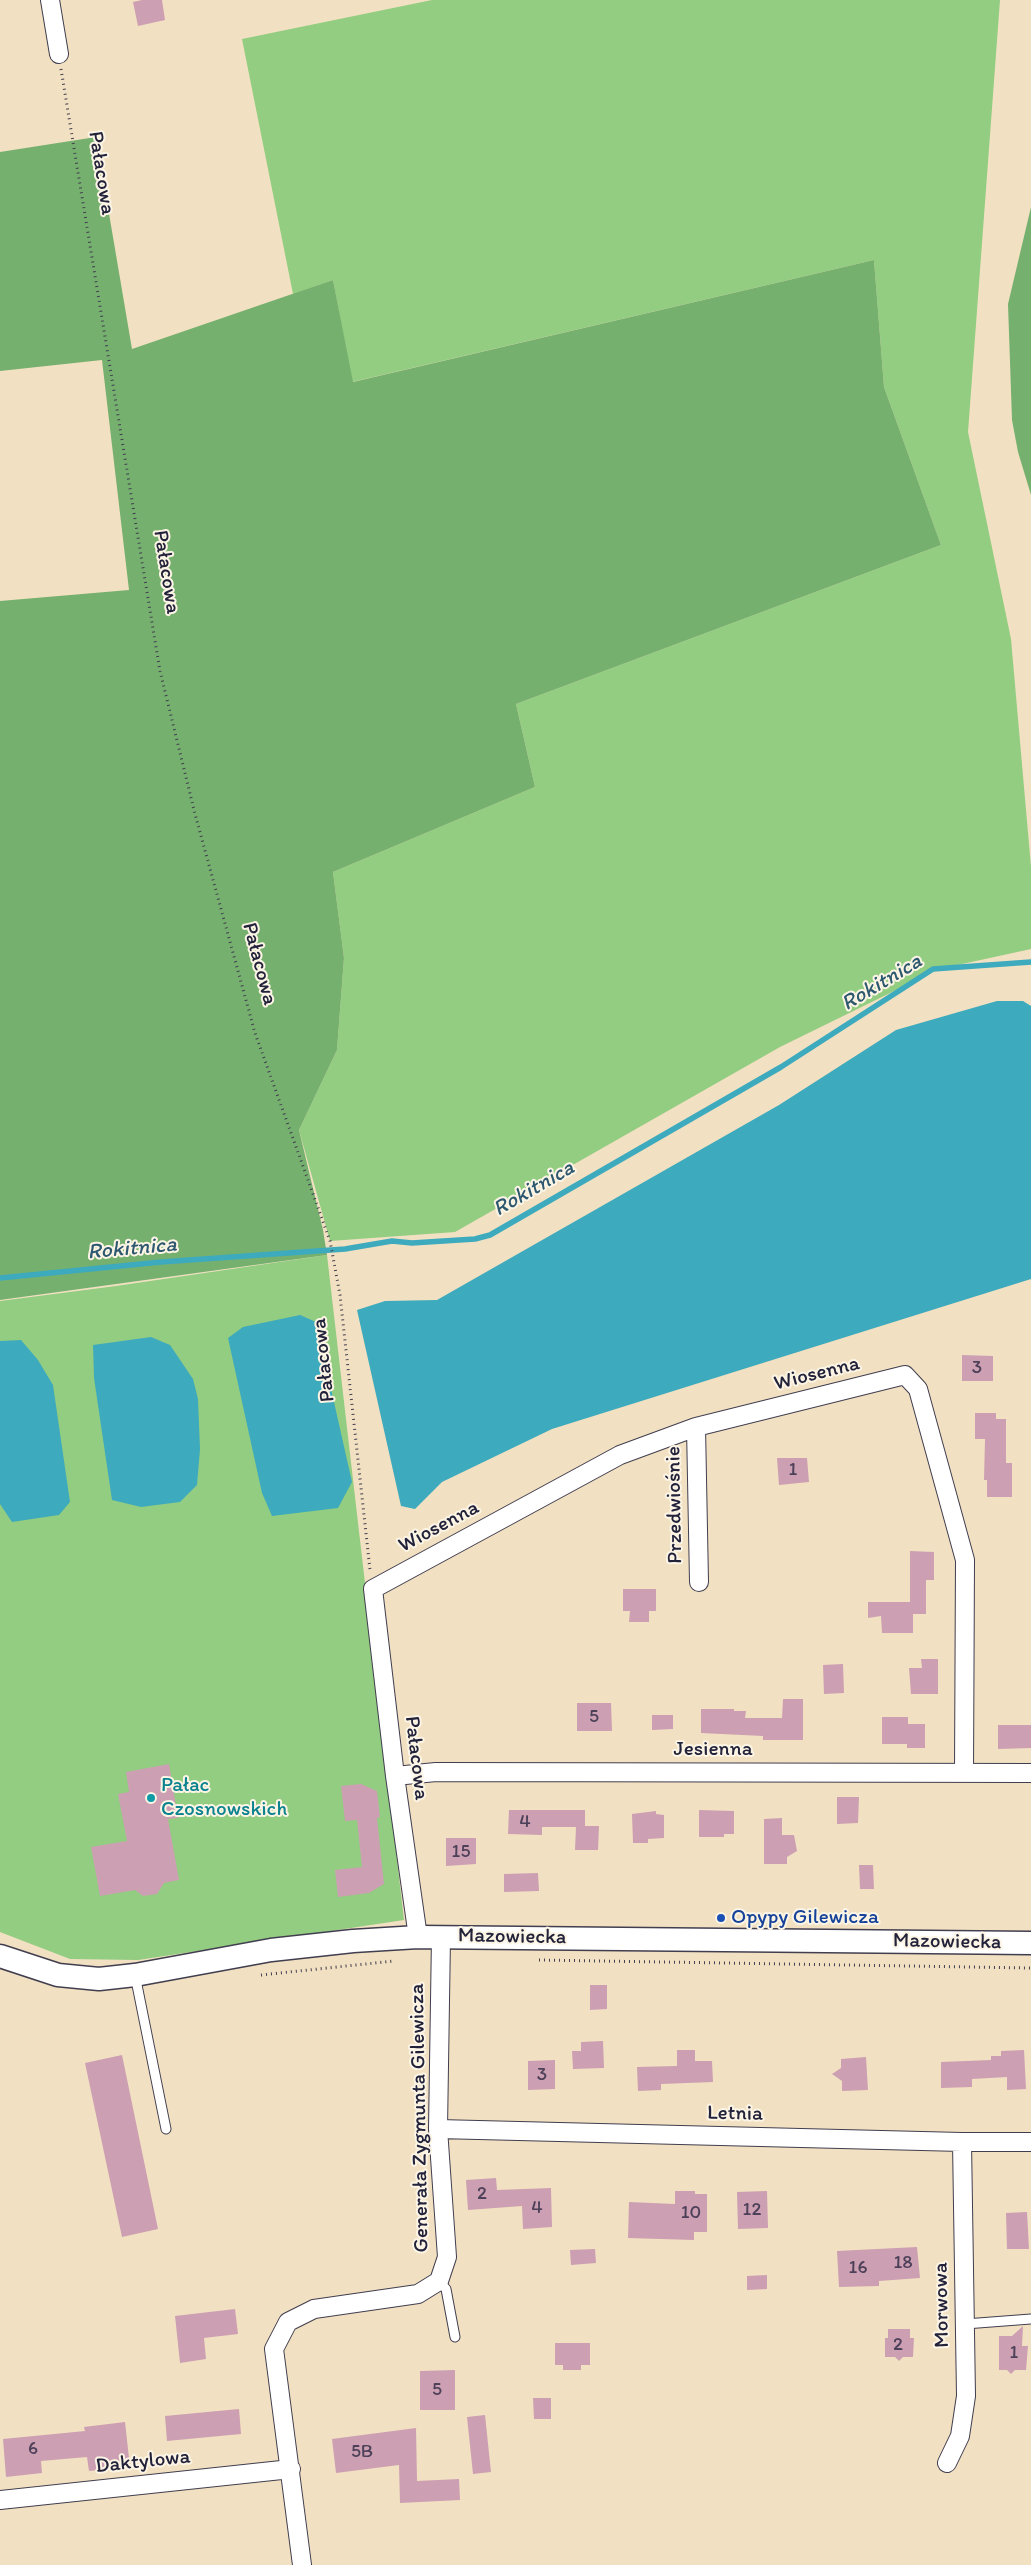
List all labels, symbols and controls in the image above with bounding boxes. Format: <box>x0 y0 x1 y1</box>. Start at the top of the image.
street label: Pałacowa <box>82 129 120 217</box>
street label: Pałacowa <box>147 528 185 616</box>
street label: Pałacowa <box>236 920 282 1008</box>
water label: Rokitnica <box>837 949 927 1017</box>
water label: Rokitnica <box>489 1155 579 1223</box>
water label: Rokitnica <box>86 1232 178 1266</box>
street label: Pałacowa <box>307 1317 341 1403</box>
street label: Wiosenna <box>771 1351 863 1397</box>
house number: 3 <box>972 1357 982 1379</box>
street label: Przedwiośnie <box>661 1446 689 1564</box>
house number: 1 <box>789 1459 797 1481</box>
street label: Wiosenna <box>394 1495 484 1559</box>
house number: 5 <box>589 1706 599 1728</box>
street label: Pałacowa <box>398 1715 434 1801</box>
street label: Jesienna <box>673 1737 753 1763</box>
place label: Pałac Czosnowskich <box>161 1773 287 1823</box>
marker: Pałac Czosnowskich <box>145 1792 157 1804</box>
house number: 4 <box>519 1811 531 1833</box>
house number: 15 <box>452 1841 470 1863</box>
place label: Opypy Gilewicza <box>731 1905 879 1931</box>
marker: Opypy Gilewicza <box>715 1912 727 1924</box>
street label: Mazowiecka <box>458 1923 566 1951</box>
street label: Mazowiecka <box>893 1928 1001 1956</box>
street label: Generała Zygmunta Gilewicza <box>405 1983 435 2253</box>
house number: 3 <box>537 2064 547 2086</box>
street label: Letnia <box>707 2101 763 2127</box>
house number: 2 <box>477 2183 487 2205</box>
house number: 4 <box>531 2197 543 2219</box>
house number: 12 <box>743 2199 761 2221</box>
house number: 10 <box>681 2202 701 2224</box>
house number: 18 <box>893 2252 913 2274</box>
house number: 16 <box>849 2257 867 2279</box>
street label: Morwowa <box>929 2262 955 2348</box>
house number: 2 <box>893 2334 903 2356</box>
house number: 1 <box>1010 2342 1018 2364</box>
house number: 5 <box>432 2379 442 2401</box>
house number: 6 <box>28 2438 38 2460</box>
house number: 5B <box>351 2441 373 2463</box>
street label: Daktylowa <box>94 2444 192 2480</box>

